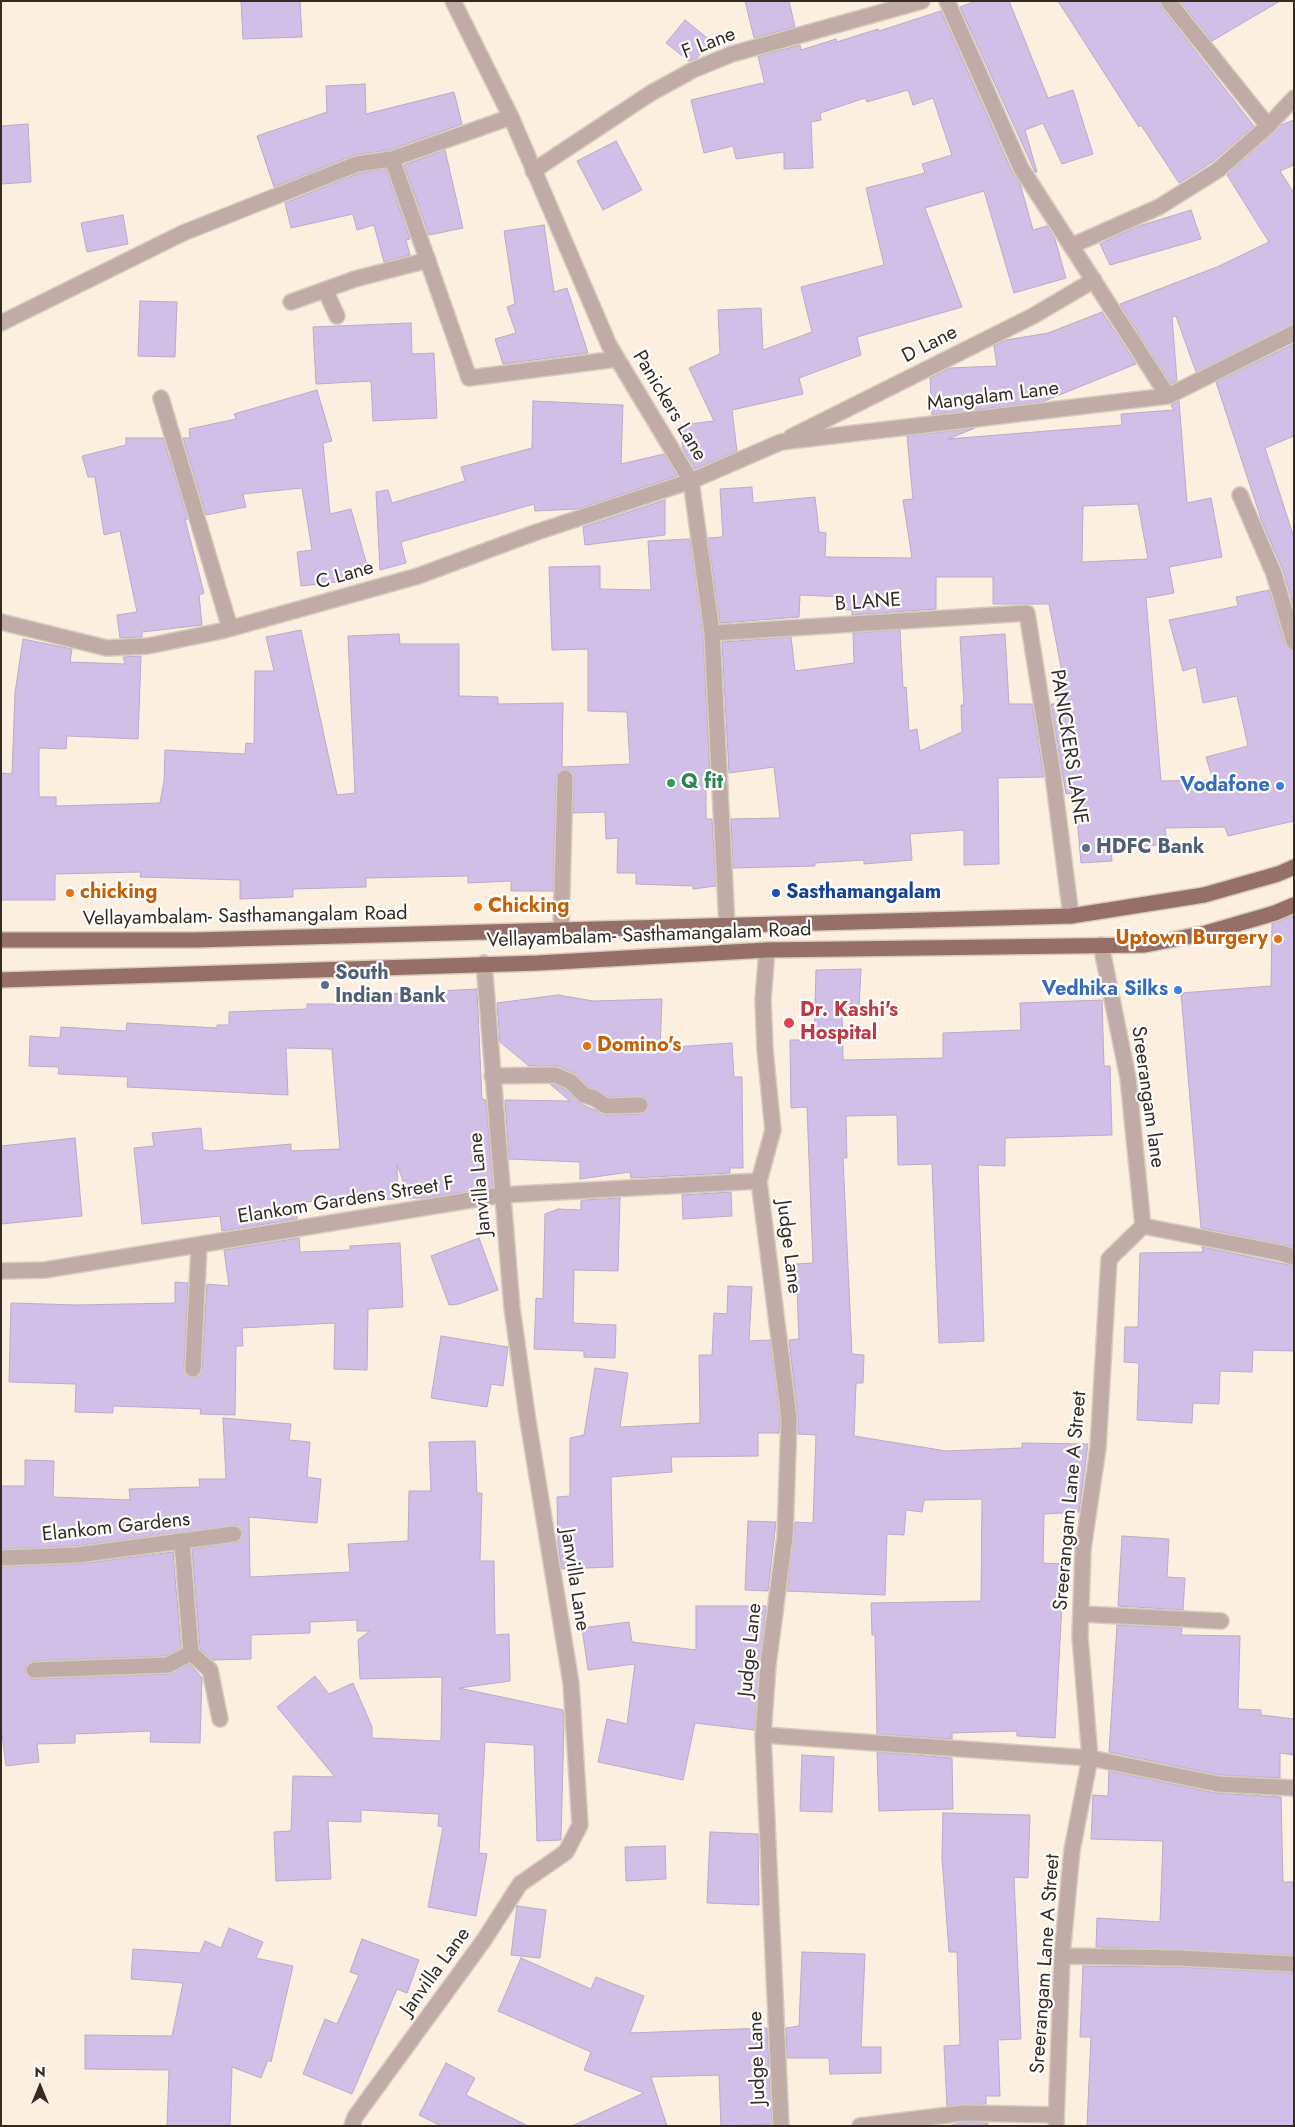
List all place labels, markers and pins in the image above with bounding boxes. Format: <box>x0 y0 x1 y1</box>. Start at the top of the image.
place label: Q fit <box>681 771 723 795</box>
place label: Vodafone <box>1180 774 1270 798</box>
marker: Q fit <box>665 777 677 789</box>
marker: Vodafone <box>1274 780 1286 792</box>
place label: HDFC Bank <box>1096 836 1205 860</box>
marker: HDFC Bank <box>1080 842 1092 854</box>
place label: chicking <box>80 881 157 905</box>
place label: Sasthamangalam <box>786 881 941 905</box>
marker: chicking <box>64 887 76 899</box>
marker: Sasthamangalam <box>770 887 782 899</box>
place label: Chicking <box>488 895 570 919</box>
marker: Chicking <box>472 901 484 913</box>
place label: Uptown Burgery <box>1115 927 1268 951</box>
marker: Uptown Burgery <box>1272 933 1284 945</box>
place label: South Indian Bank <box>335 962 446 1009</box>
place label: Vedhika Silks <box>1042 978 1168 1002</box>
marker: South Indian Bank <box>319 979 331 991</box>
marker: Vedhika Silks <box>1172 984 1184 996</box>
place label: Dr. Kashi's Hospital <box>800 999 898 1046</box>
marker: Dr. Kashi's Hospital <box>782 1016 796 1030</box>
place label: Domino's <box>597 1034 681 1058</box>
marker: Domino's <box>581 1040 593 1052</box>

